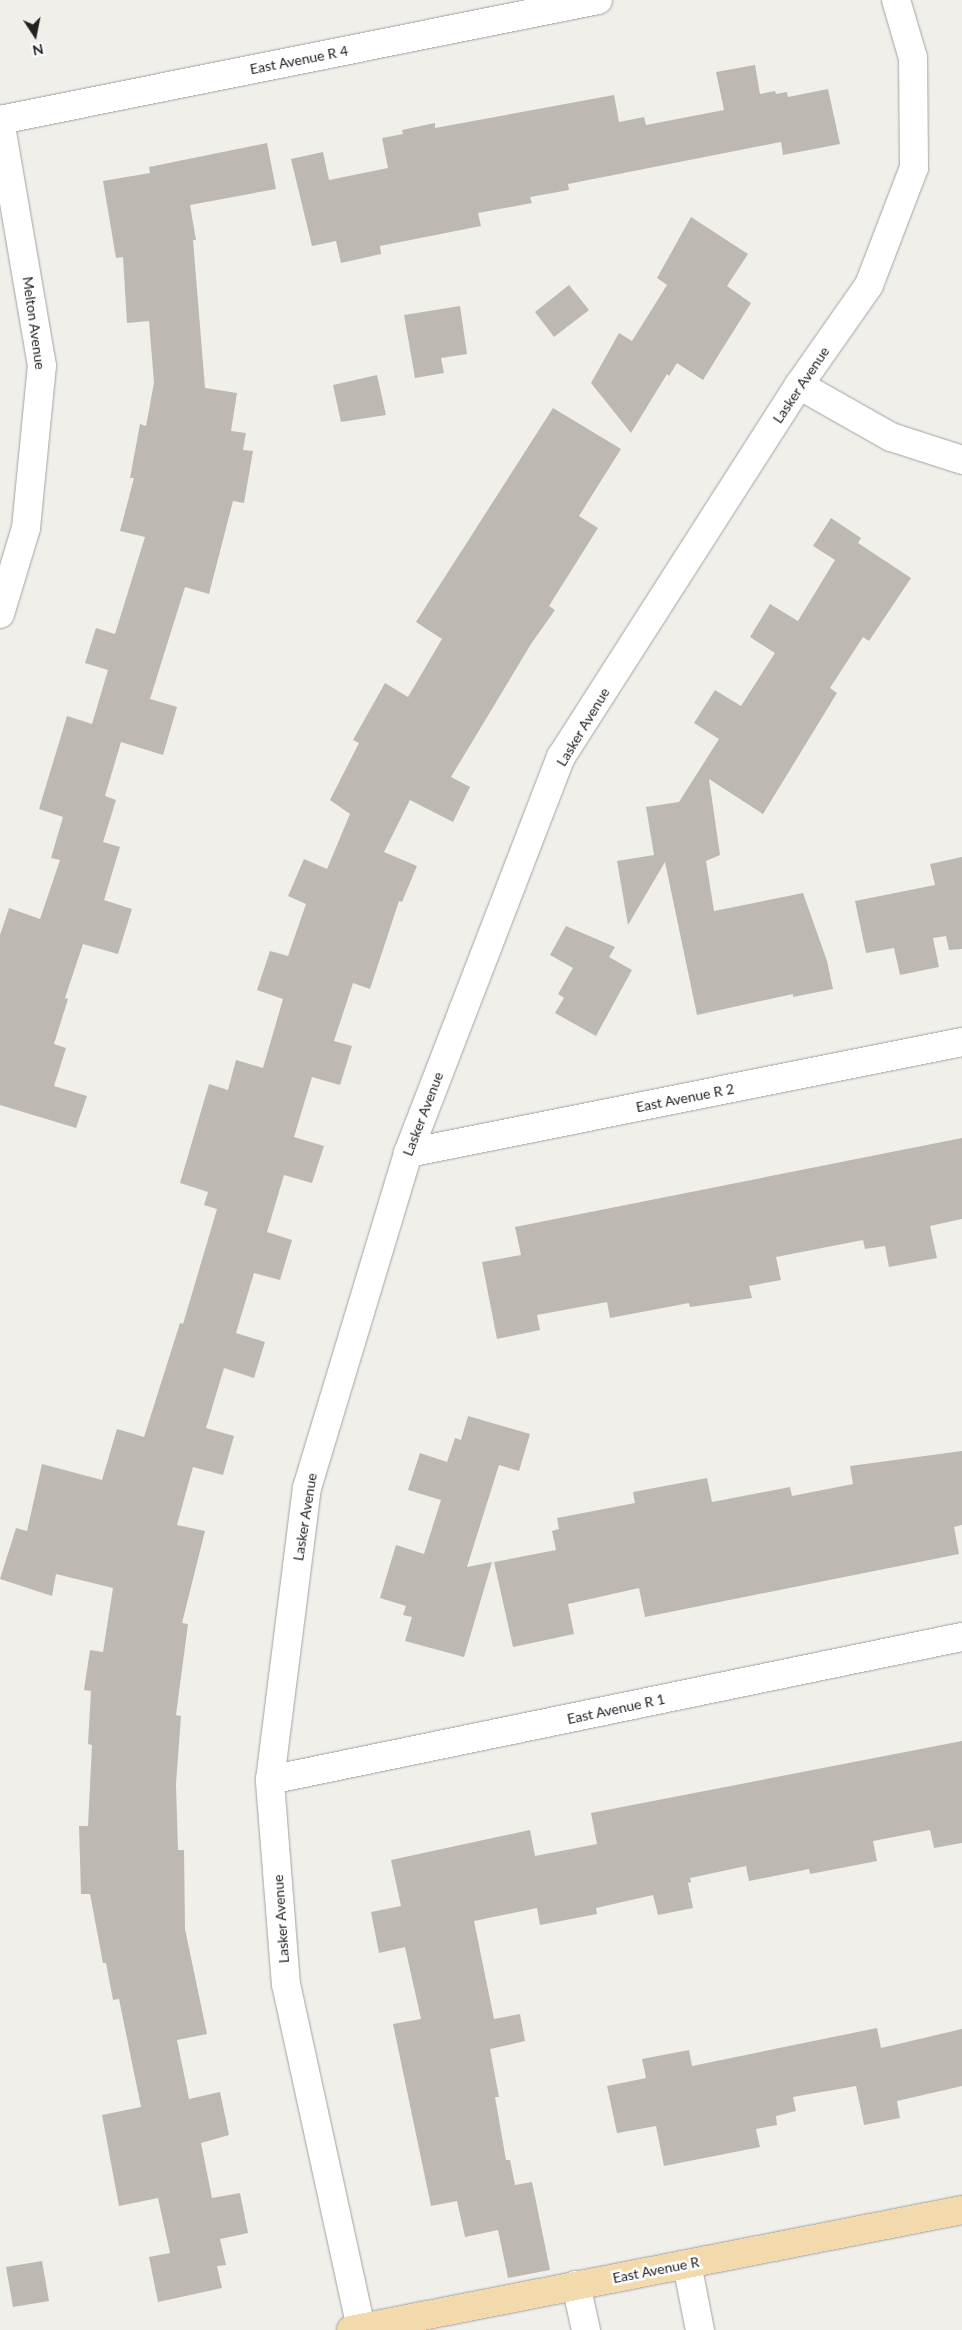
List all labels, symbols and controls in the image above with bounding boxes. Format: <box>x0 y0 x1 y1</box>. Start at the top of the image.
north arrow <box>10 10 60 60</box>
text: N <box>31 41 45 60</box>
street label: East Avenue R 4 <box>248 42 350 78</box>
street label: Melton Avenue <box>19 275 49 371</box>
street label: Lasker Avenue <box>769 343 833 427</box>
street label: Lasker Avenue <box>553 684 613 770</box>
street label: Lasker Avenue <box>399 1069 447 1159</box>
street label: East Avenue R 2 <box>634 1080 736 1116</box>
street label: Lasker Avenue <box>290 1472 320 1562</box>
street label: East Avenue R 1 <box>565 1690 667 1728</box>
street label: Lasker Avenue <box>270 1874 292 1964</box>
street label: East Avenue R <box>611 2253 701 2287</box>

